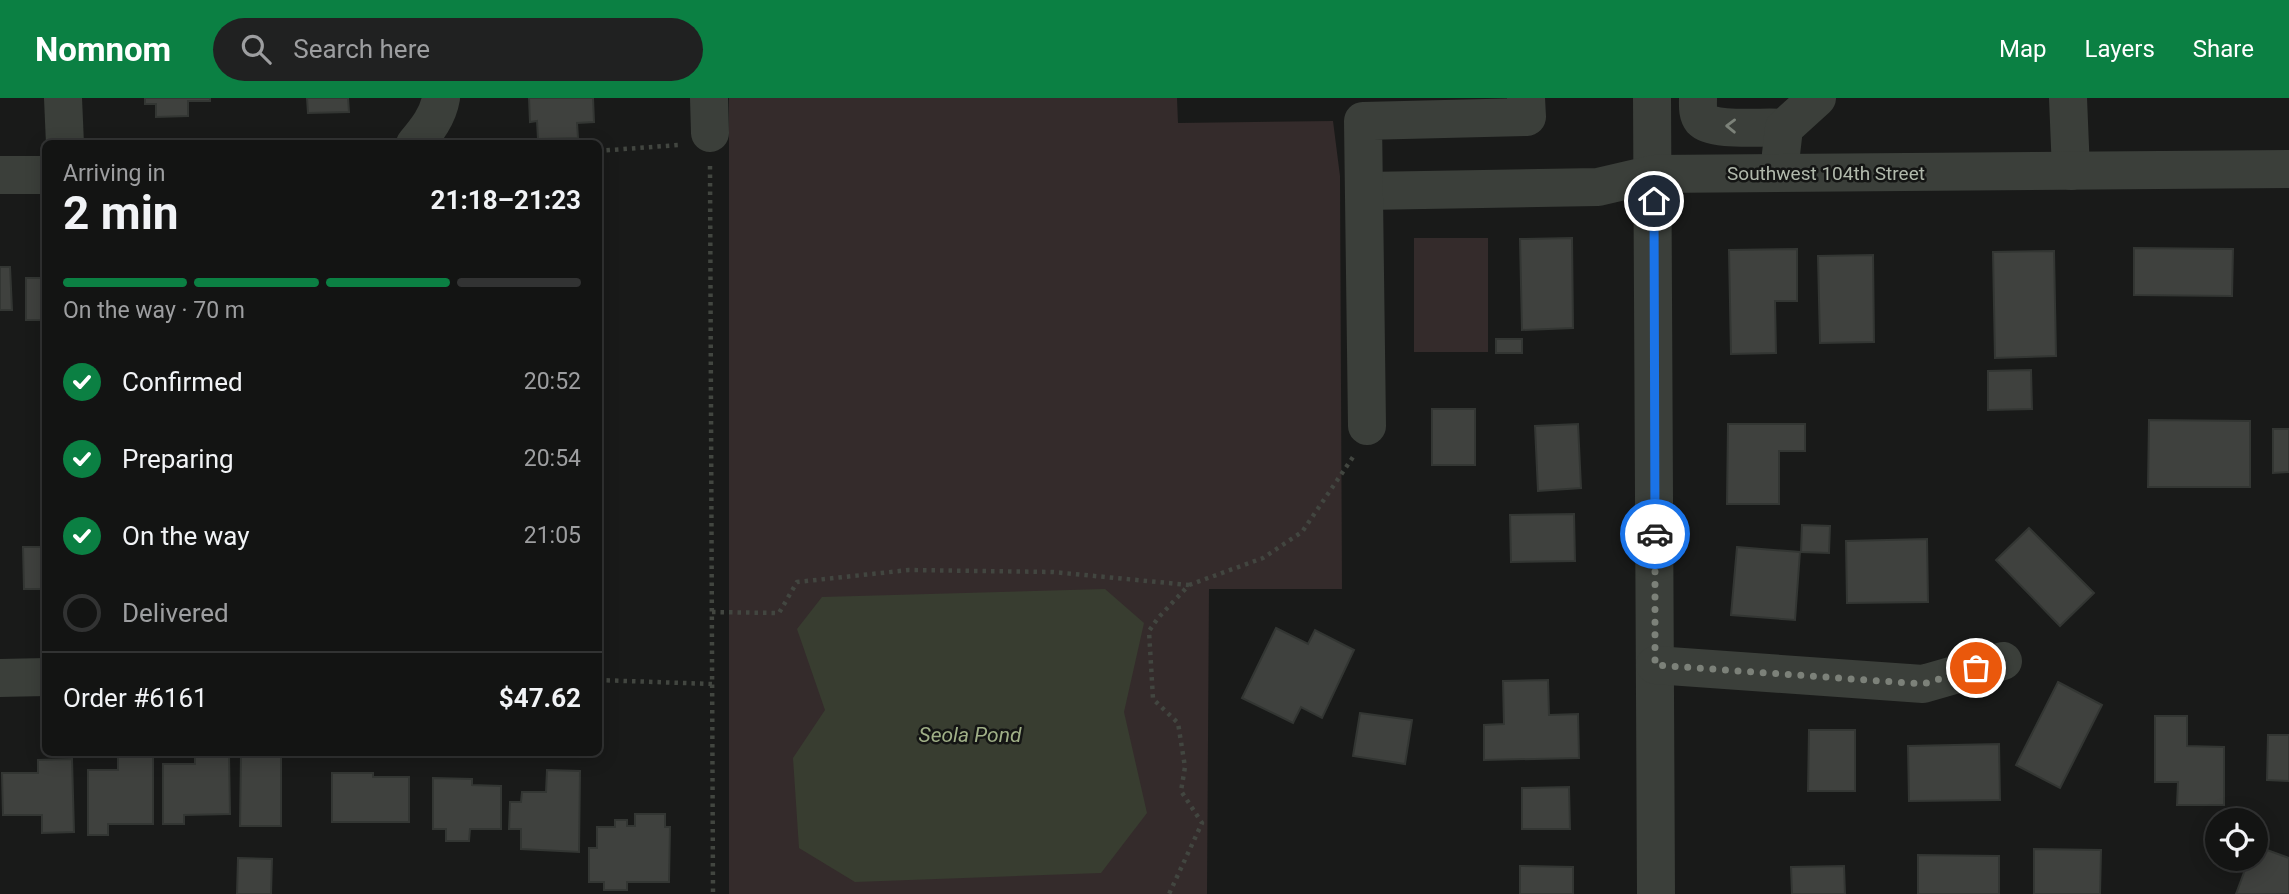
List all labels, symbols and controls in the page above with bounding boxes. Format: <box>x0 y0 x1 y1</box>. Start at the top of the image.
search box <box>213 18 703 81</box>
text: Nomnom <box>35 30 171 69</box>
icon: search <box>237 30 275 68</box>
text: Search here <box>293 34 430 64</box>
text: Map <box>1999 35 2047 63</box>
text: Layers <box>2085 35 2155 63</box>
text: Share <box>2193 35 2254 63</box>
one-way arrow <box>1725 118 1736 134</box>
text: Arriving in <box>63 160 166 187</box>
street label: Southwest 104th Street <box>1727 162 1925 185</box>
pin <box>1624 171 1684 231</box>
icon: home <box>1635 182 1673 220</box>
text: 21:18–21:23 <box>431 185 581 215</box>
text: 2 min <box>63 186 179 240</box>
text: On the way · 70 m <box>63 297 245 324</box>
icon: check <box>63 363 101 401</box>
text: Confirmed <box>122 367 243 397</box>
text: 20:52 <box>524 368 581 395</box>
icon: check <box>63 440 101 478</box>
text: Preparing <box>122 444 234 474</box>
text: 20:54 <box>524 445 581 472</box>
courier <box>1620 499 1690 569</box>
icon: car <box>1636 515 1674 553</box>
icon: check <box>63 517 101 555</box>
text: On the way <box>122 521 250 551</box>
text: 21:05 <box>524 522 581 549</box>
text: Delivered <box>122 598 229 628</box>
pin <box>1946 638 2006 698</box>
icon: bag <box>1957 649 1995 687</box>
text: Order #6161 <box>63 683 208 713</box>
text: $47.62 <box>499 683 581 713</box>
water label: Seola Pond <box>919 723 1022 747</box>
map controls <box>2205 808 2268 871</box>
button: locate <box>2205 808 2268 871</box>

